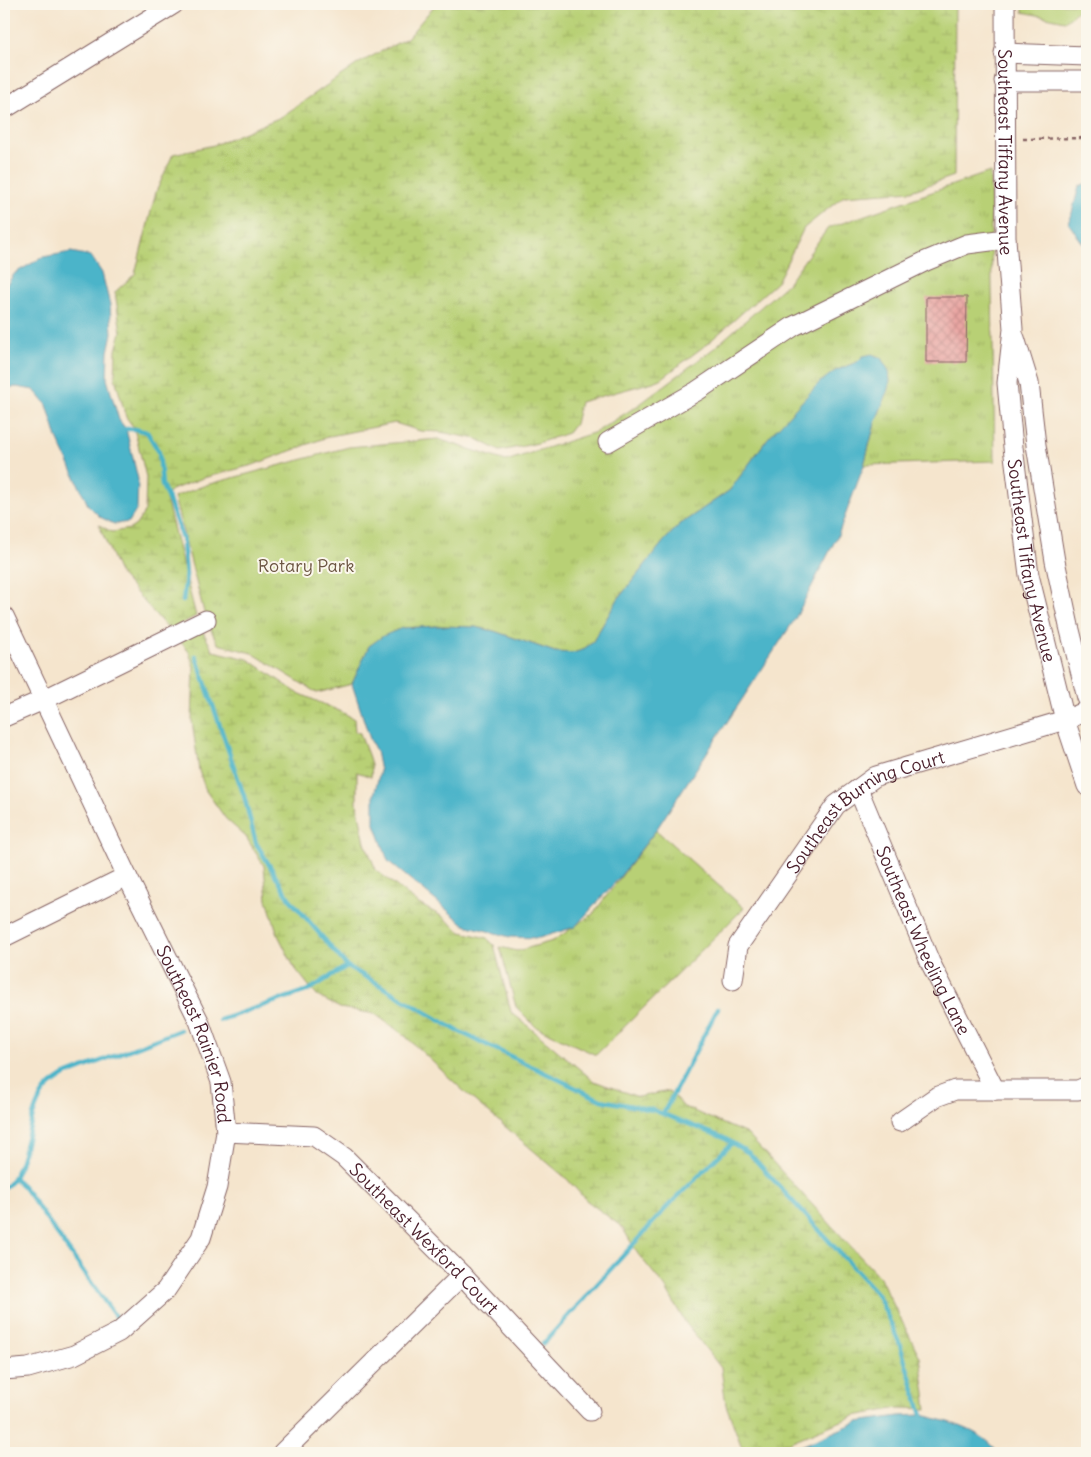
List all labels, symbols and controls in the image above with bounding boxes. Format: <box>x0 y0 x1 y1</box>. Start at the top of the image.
street label: Southeast Tiffany Avenue <box>994 49 1019 256</box>
street label: Southeast Tiffany Avenue <box>1003 457 1062 664</box>
park label: Rotary Park <box>258 554 354 577</box>
street label: Southeast Burning Court <box>781 745 947 877</box>
street label: Southeast Wheeling Lane <box>871 842 976 1039</box>
street label: Southeast Rainier Road <box>152 941 237 1125</box>
street label: Southeast Wexford Court <box>345 1158 504 1319</box>

